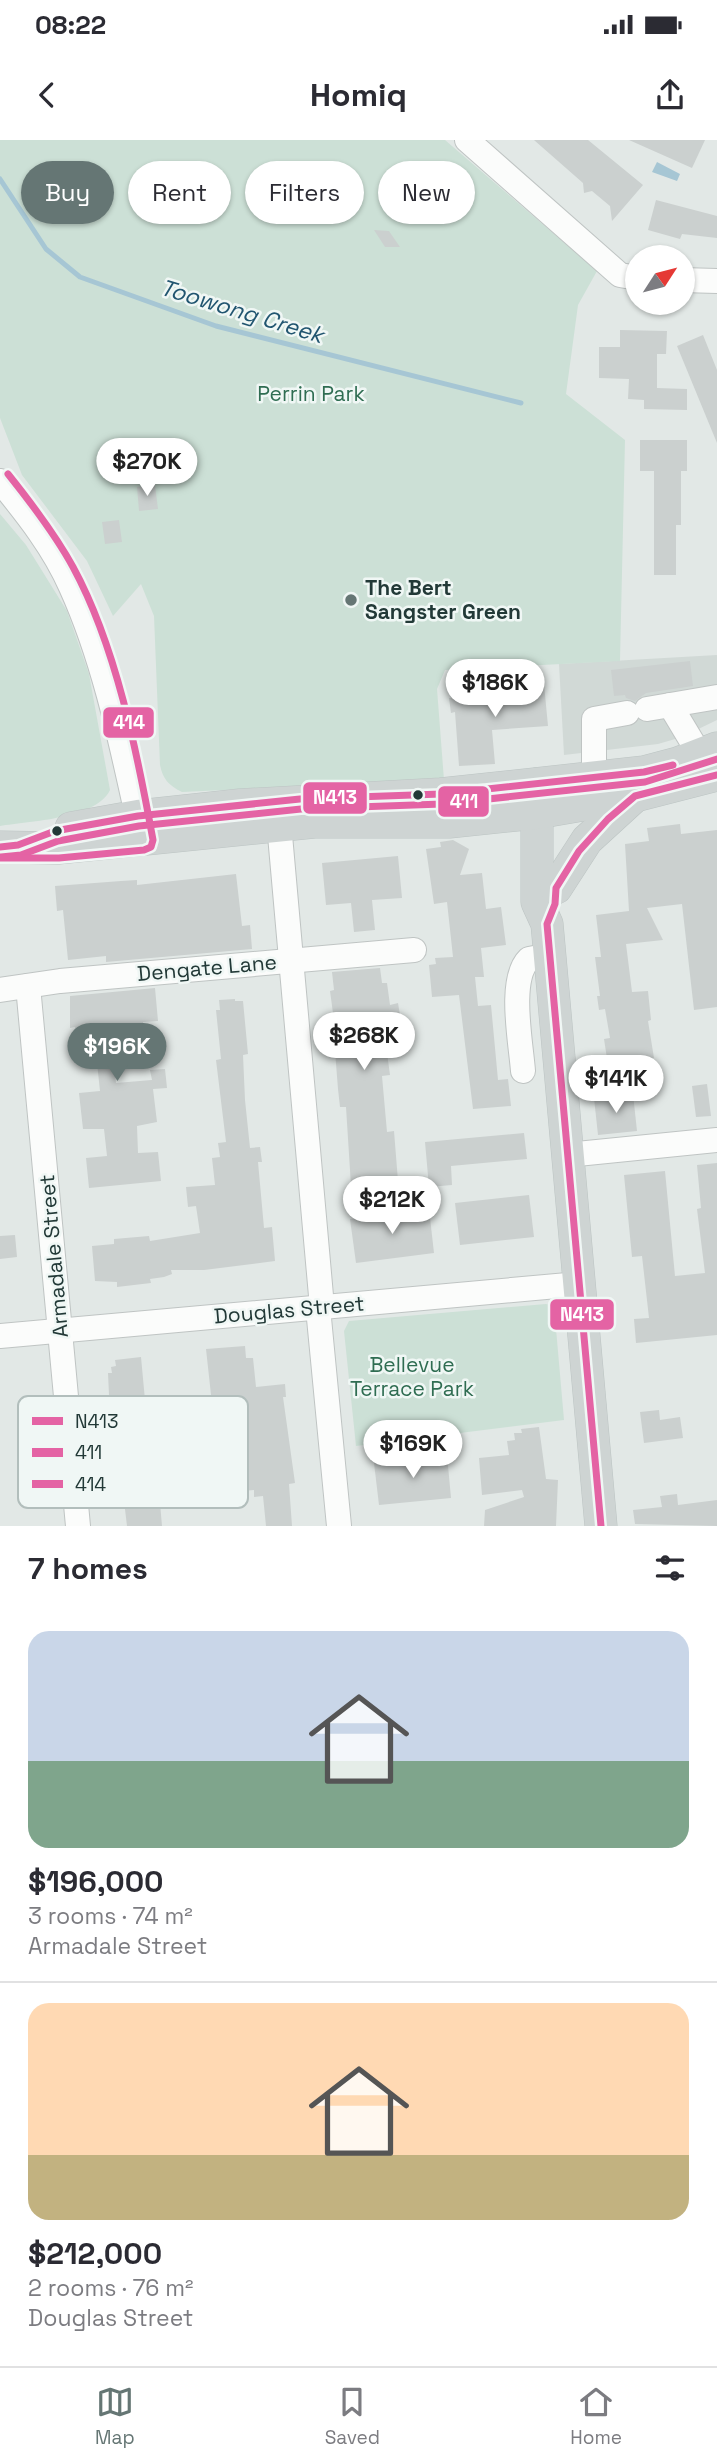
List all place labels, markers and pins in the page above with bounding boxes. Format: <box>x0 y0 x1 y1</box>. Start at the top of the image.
pin: $270K <box>98 438 196 498</box>
place label: The Bert Sangster Green <box>365 574 521 625</box>
marker: The Bert Sangster Green <box>343 592 359 608</box>
pin: $186K <box>446 660 544 719</box>
unlabelled marker <box>411 788 425 802</box>
unlabelled marker <box>50 824 64 838</box>
pin: $268K <box>315 1012 413 1072</box>
pin: $196K <box>68 1024 166 1083</box>
pin: $141K <box>567 1056 665 1115</box>
pin: $212K <box>343 1176 441 1236</box>
pin: $169K <box>364 1420 462 1480</box>

